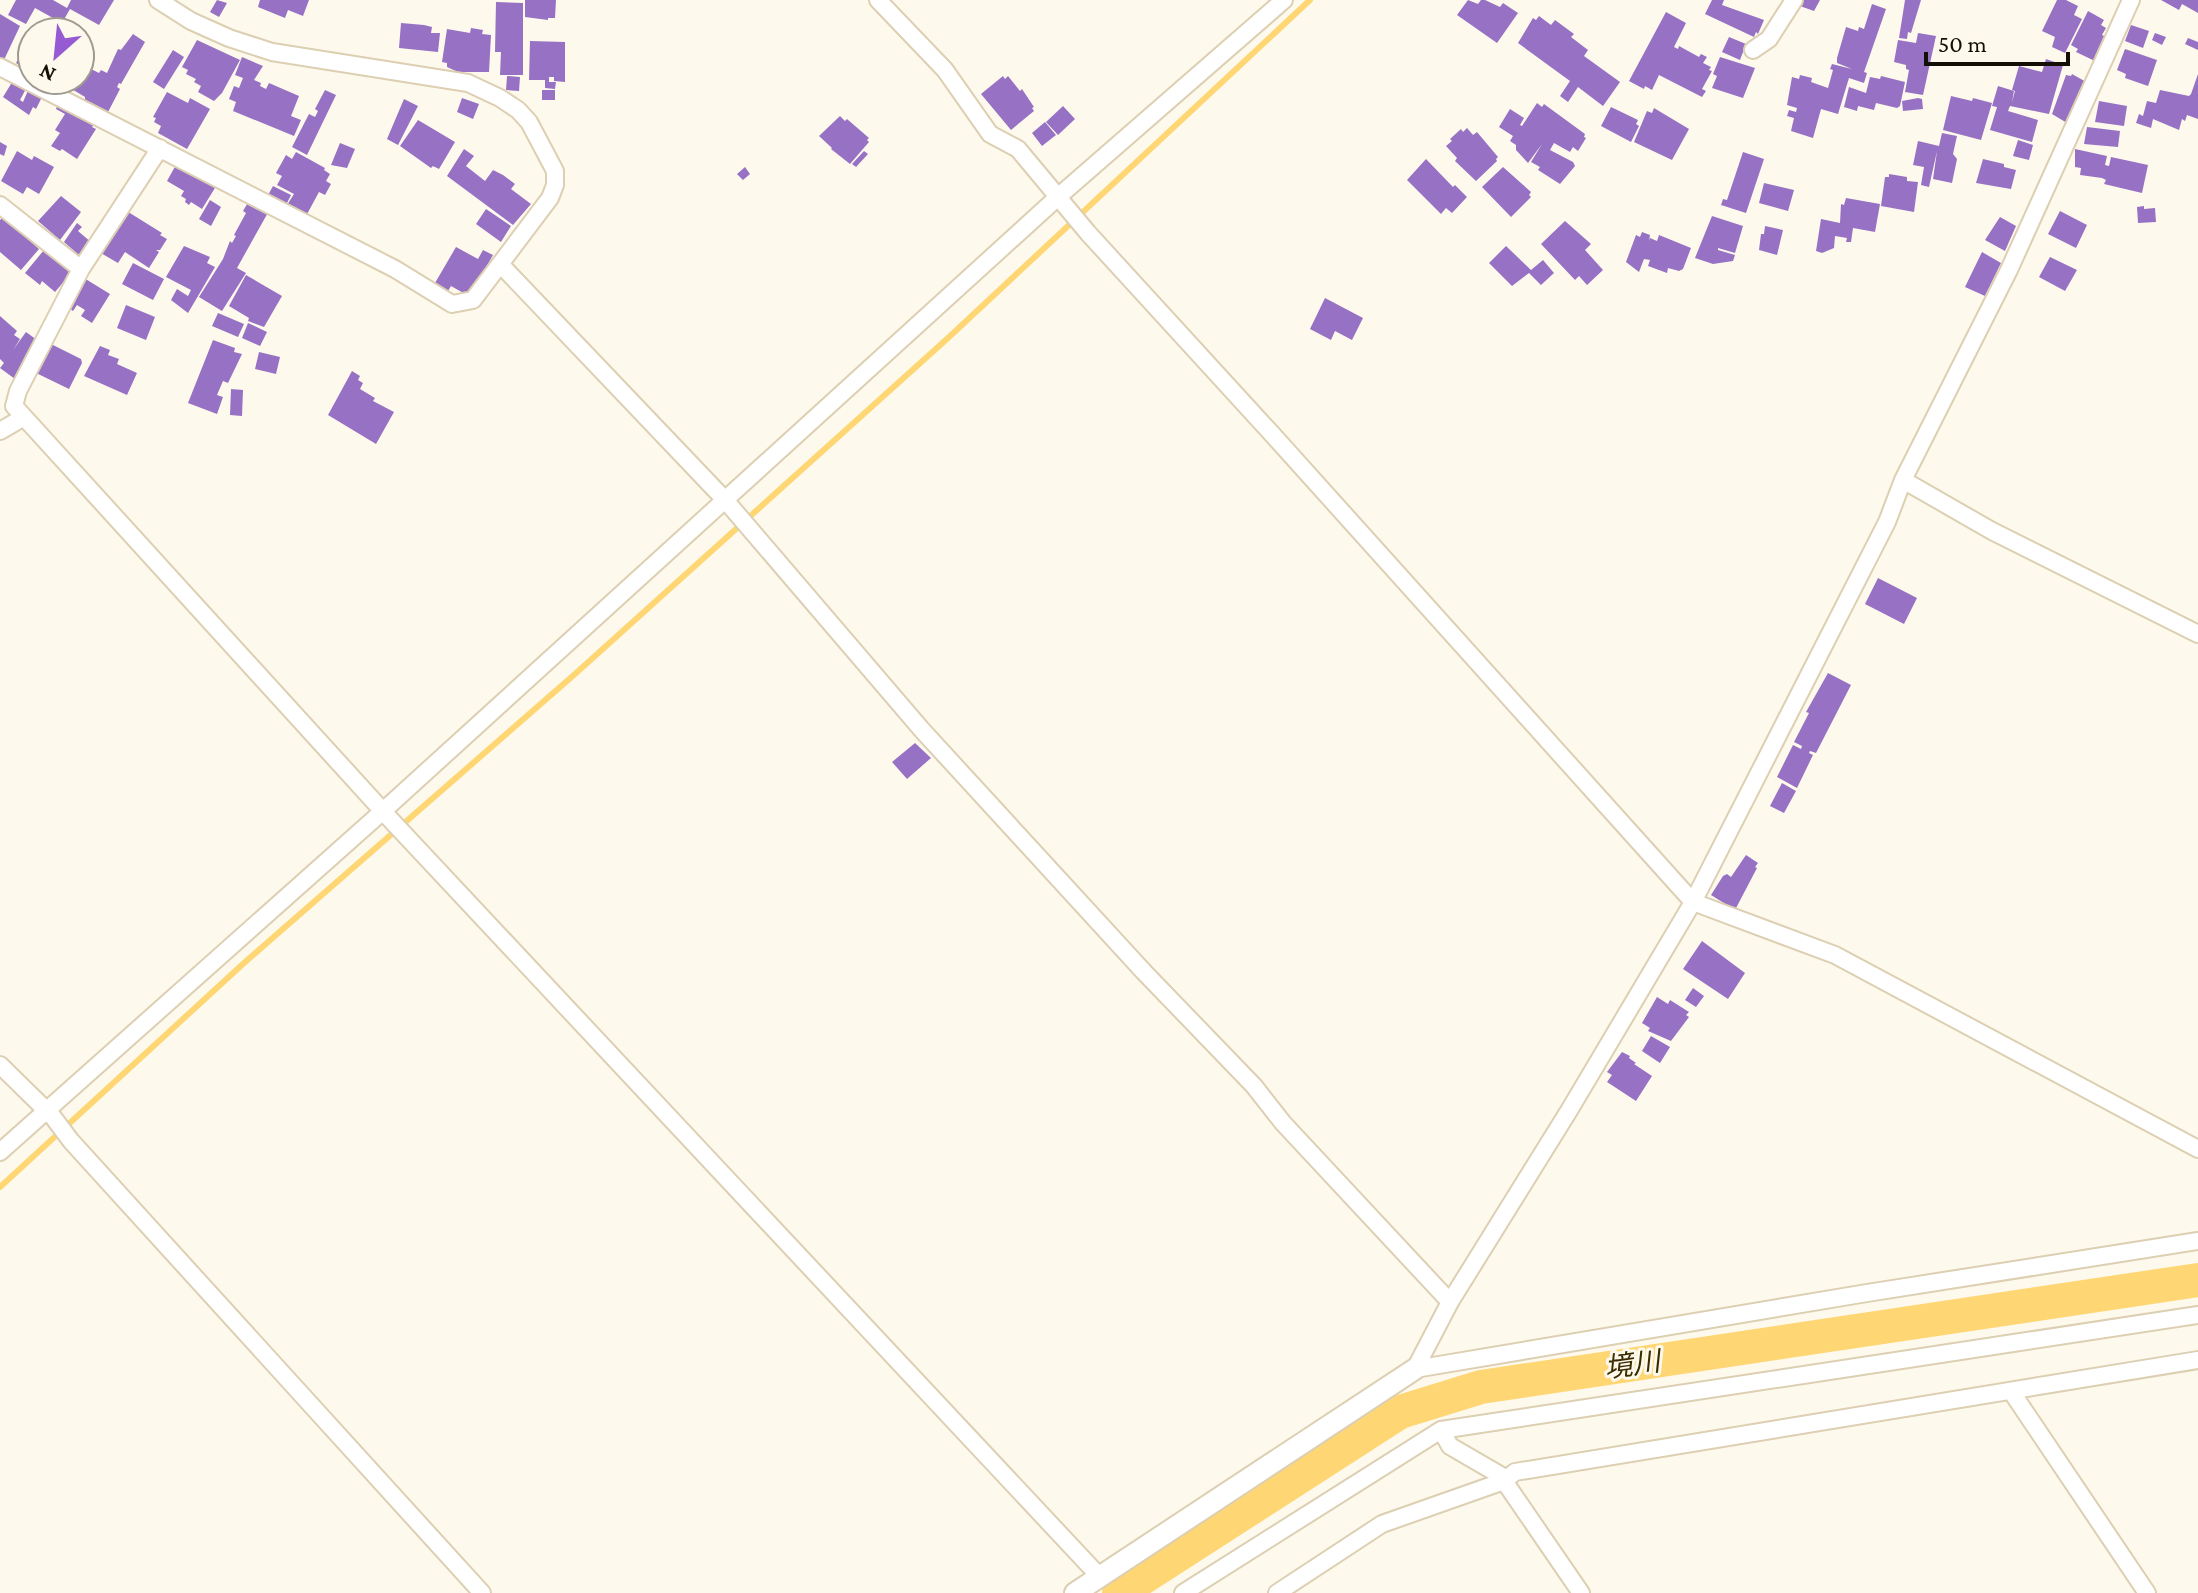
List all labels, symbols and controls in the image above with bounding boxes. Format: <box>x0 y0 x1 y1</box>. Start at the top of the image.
north arrow <box>16 16 96 96</box>
scale bar <box>1926 16 2068 66</box>
text: 50 m <box>1938 30 1987 57</box>
text: N <box>35 59 60 88</box>
water label: 境川 <box>1602 1345 1665 1384</box>

